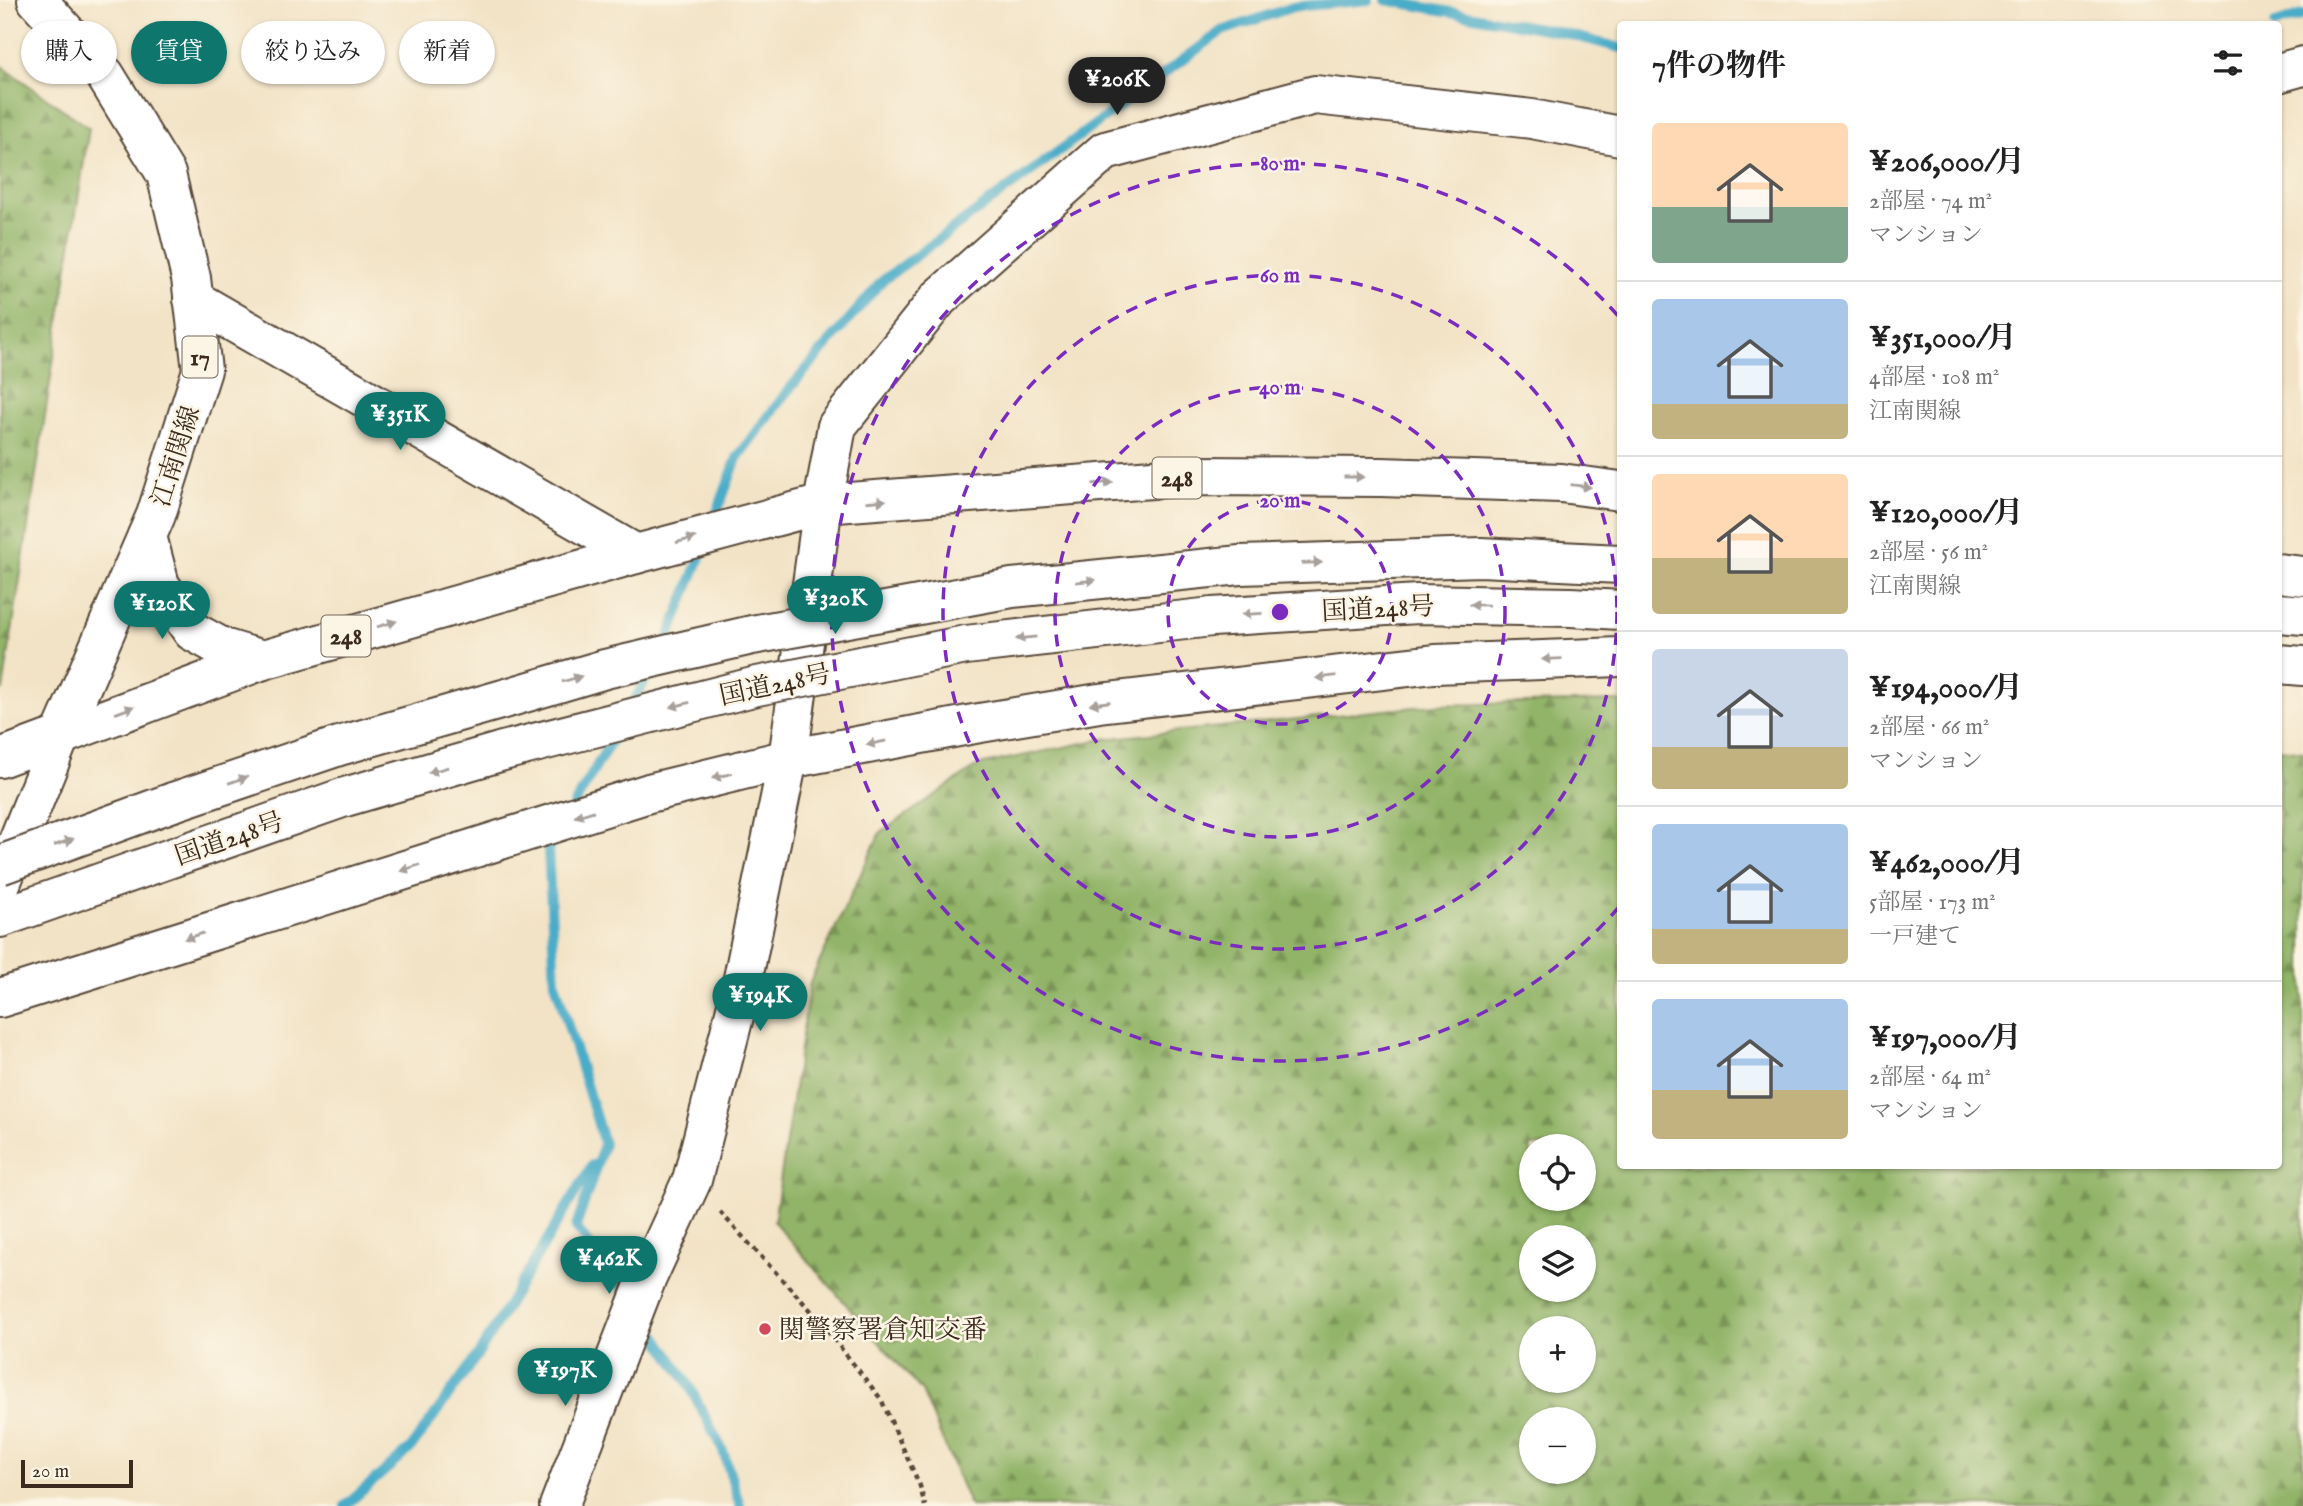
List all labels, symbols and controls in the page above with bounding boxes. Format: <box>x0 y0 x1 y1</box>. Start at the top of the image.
chip: 購入 <box>21 21 117 84</box>
chip: 賃貸 <box>131 21 227 84</box>
chip: 絞り込み <box>241 21 385 84</box>
chip: 新着 <box>399 21 495 84</box>
icon: filters <box>2209 44 2247 82</box>
text: 7件の物件 <box>1652 48 1786 86</box>
pin: ¥206K <box>1068 58 1166 117</box>
text: ¥206K <box>1084 65 1150 94</box>
text: ¥206,000/月 <box>1869 144 2025 182</box>
text: 80 m <box>1260 151 1300 178</box>
icon: home <box>1708 151 1792 235</box>
text: 2部屋 · 74 m² <box>1869 187 1992 216</box>
text: マンション <box>1869 221 1983 250</box>
text: 60 m <box>1260 263 1301 290</box>
text: ¥351,000/月 <box>1869 320 2017 358</box>
icon: home <box>1708 327 1792 411</box>
road number: 17 <box>182 336 218 378</box>
text: 4部屋 · 108 m² <box>1869 363 1999 392</box>
text: 40 m <box>1259 375 1301 402</box>
pin: ¥351K <box>351 392 449 452</box>
text: 江南関線 <box>1869 397 1961 426</box>
text: ¥351K <box>371 400 429 429</box>
street label: 江南関線 <box>145 402 208 511</box>
road number: 248 <box>1152 458 1202 499</box>
one-way arrow <box>1343 471 1365 483</box>
one-way arrow <box>1092 478 1114 489</box>
one-way arrow <box>1571 480 1593 491</box>
text: 20 m <box>1260 488 1301 515</box>
one-way arrow <box>865 495 887 506</box>
text: ¥120,000/月 <box>1869 495 2023 533</box>
icon: home <box>1708 502 1792 586</box>
one-way arrow <box>676 534 698 545</box>
text: 2部屋 · 56 m² <box>1869 538 1988 567</box>
one-way arrow <box>1301 557 1323 568</box>
text: 江南関線 <box>1869 572 1961 601</box>
one-way arrow <box>1075 575 1097 586</box>
pin: ¥320K <box>786 576 884 636</box>
pin: ¥120K <box>113 582 211 641</box>
text: ¥320K <box>803 584 867 613</box>
text: ¥120K <box>130 589 194 618</box>
street label: 国道248号 <box>1321 590 1435 629</box>
one-way arrow <box>1468 599 1490 611</box>
centre of rings <box>1268 600 1292 624</box>
one-way arrow <box>1240 609 1262 620</box>
road number: 248 <box>322 616 370 656</box>
one-way arrow <box>377 619 398 629</box>
one-way arrow <box>1014 632 1036 643</box>
one-way arrow <box>1541 654 1563 665</box>
street label: 国道248号 <box>717 658 834 713</box>
text: ¥194,000/月 <box>1869 670 2023 708</box>
one-way arrow <box>1314 671 1336 682</box>
one-way arrow <box>562 673 583 683</box>
icon: home <box>1708 677 1792 761</box>
one-way arrow <box>1089 698 1111 709</box>
one-way arrow <box>669 700 691 711</box>
one-way arrow <box>114 704 135 715</box>
text: 2部屋 · 66 m² <box>1869 713 1990 742</box>
one-way arrow <box>865 737 887 748</box>
text: マンション <box>1869 747 1983 776</box>
one-way arrow <box>427 766 448 776</box>
one-way arrow <box>711 770 733 781</box>
one-way arrow <box>227 774 248 785</box>
street label: 国道248号 <box>171 805 288 873</box>
one-way arrow <box>573 809 594 819</box>
one-way arrow <box>54 836 75 847</box>
text: ¥462,000/月 <box>1869 845 2025 883</box>
icon: home <box>1708 852 1792 936</box>
one-way arrow <box>400 863 421 873</box>
text: 5部屋 · 173 m² <box>1869 888 1996 917</box>
text: 一戸建て <box>1869 922 1961 951</box>
one-way arrow <box>183 932 204 942</box>
pin: ¥194K <box>711 974 809 1033</box>
text: ¥194K <box>728 981 792 1010</box>
text: ¥197,000/月 <box>1869 1020 2022 1058</box>
icon: home <box>1708 1027 1792 1111</box>
text: 2部屋 · 64 m² <box>1869 1063 1991 1092</box>
text: マンション <box>1869 1097 1983 1126</box>
map controls <box>1519 1134 1596 1484</box>
button: locate <box>1519 1134 1596 1211</box>
button: layers <box>1519 1225 1596 1302</box>
pin: ¥462K <box>560 1236 658 1296</box>
text: ¥462K <box>576 1244 642 1273</box>
place label: 関警察署倉知交番 <box>779 1314 987 1347</box>
button: + <box>1519 1316 1596 1393</box>
marker: 関警察署倉知交番 <box>757 1321 773 1337</box>
pin: ¥197K <box>516 1348 614 1408</box>
text: ¥197K <box>534 1356 596 1385</box>
button: − <box>1519 1407 1596 1484</box>
scale bar <box>21 1457 133 1489</box>
text: 20 m <box>32 1460 69 1484</box>

